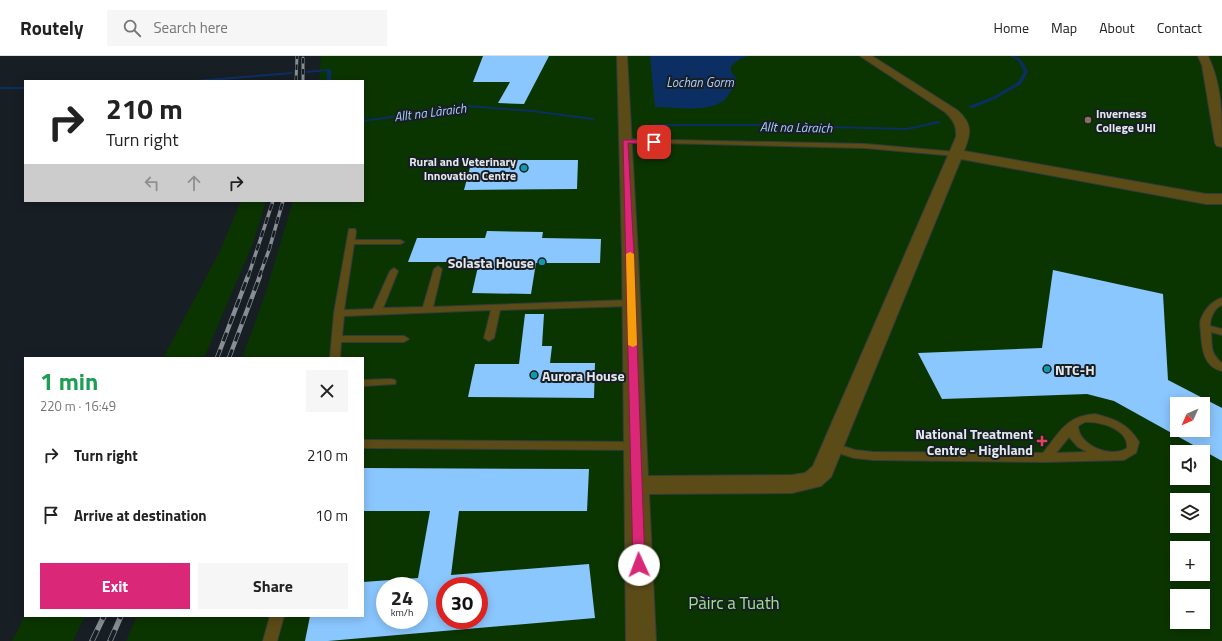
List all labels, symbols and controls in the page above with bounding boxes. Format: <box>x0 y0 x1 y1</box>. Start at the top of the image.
search box <box>107 10 387 46</box>
text: Routely <box>20 13 83 42</box>
text: Search here <box>153 16 228 39</box>
icon: search <box>121 17 143 39</box>
text: Home <box>994 17 1029 38</box>
text: Map <box>1051 17 1077 38</box>
text: About <box>1099 17 1135 38</box>
text: Contact <box>1157 17 1202 38</box>
water label: Lochan Gorm <box>666 72 735 92</box>
text: 210 m <box>106 87 183 130</box>
icon: right <box>40 96 92 148</box>
water label: Allt na Làraich <box>393 98 468 126</box>
place label: Inverness College UHI <box>1096 104 1156 137</box>
marker: Inverness College UHI <box>1083 115 1093 125</box>
water label: Allt na Làraich <box>760 116 833 138</box>
pin <box>637 125 671 159</box>
text: Turn right <box>106 126 179 153</box>
icon: arrive <box>643 131 665 153</box>
place label: Rural and Veterinary Innovation Centre <box>409 152 516 185</box>
marker: Rural and Veterinary Innovation Centre <box>519 163 529 173</box>
icon: left <box>141 172 163 194</box>
icon: ahead <box>183 172 205 194</box>
icon: right <box>225 172 247 194</box>
place label: Solasta House <box>448 252 534 273</box>
marker: Solasta House <box>537 257 547 267</box>
place label: NTC-H <box>1055 359 1095 380</box>
text: 1 min <box>40 363 98 399</box>
marker: NTC-H <box>1042 364 1052 374</box>
place label: Aurora House <box>542 365 625 386</box>
button: close <box>306 370 348 412</box>
marker: Aurora House <box>529 370 539 380</box>
text: 220 m · 16:49 <box>40 396 116 416</box>
north arrow <box>1170 397 1210 437</box>
map controls <box>1170 397 1210 629</box>
place label: National Treatment Centre - Highland <box>915 423 1033 460</box>
marker: National Treatment Centre - Highland <box>1036 435 1048 447</box>
icon: right <box>40 444 62 466</box>
text: Turn right <box>74 444 138 467</box>
text: 210 m <box>307 444 348 467</box>
button: sound <box>1170 445 1210 485</box>
button: layers <box>1170 493 1210 533</box>
icon: arrive <box>40 504 62 526</box>
text: Arrive at destination <box>74 504 207 527</box>
text: 10 m <box>315 504 348 527</box>
button: + <box>1170 541 1210 581</box>
position arrow <box>618 544 660 586</box>
button: Exit <box>40 563 190 609</box>
button: Share <box>198 563 348 609</box>
speed limit sign: 30 <box>436 577 488 629</box>
text: 24 <box>391 582 413 613</box>
button: − <box>1170 589 1210 629</box>
park label: Pàirc a Tuath <box>688 590 780 616</box>
text: km/h <box>391 605 413 620</box>

